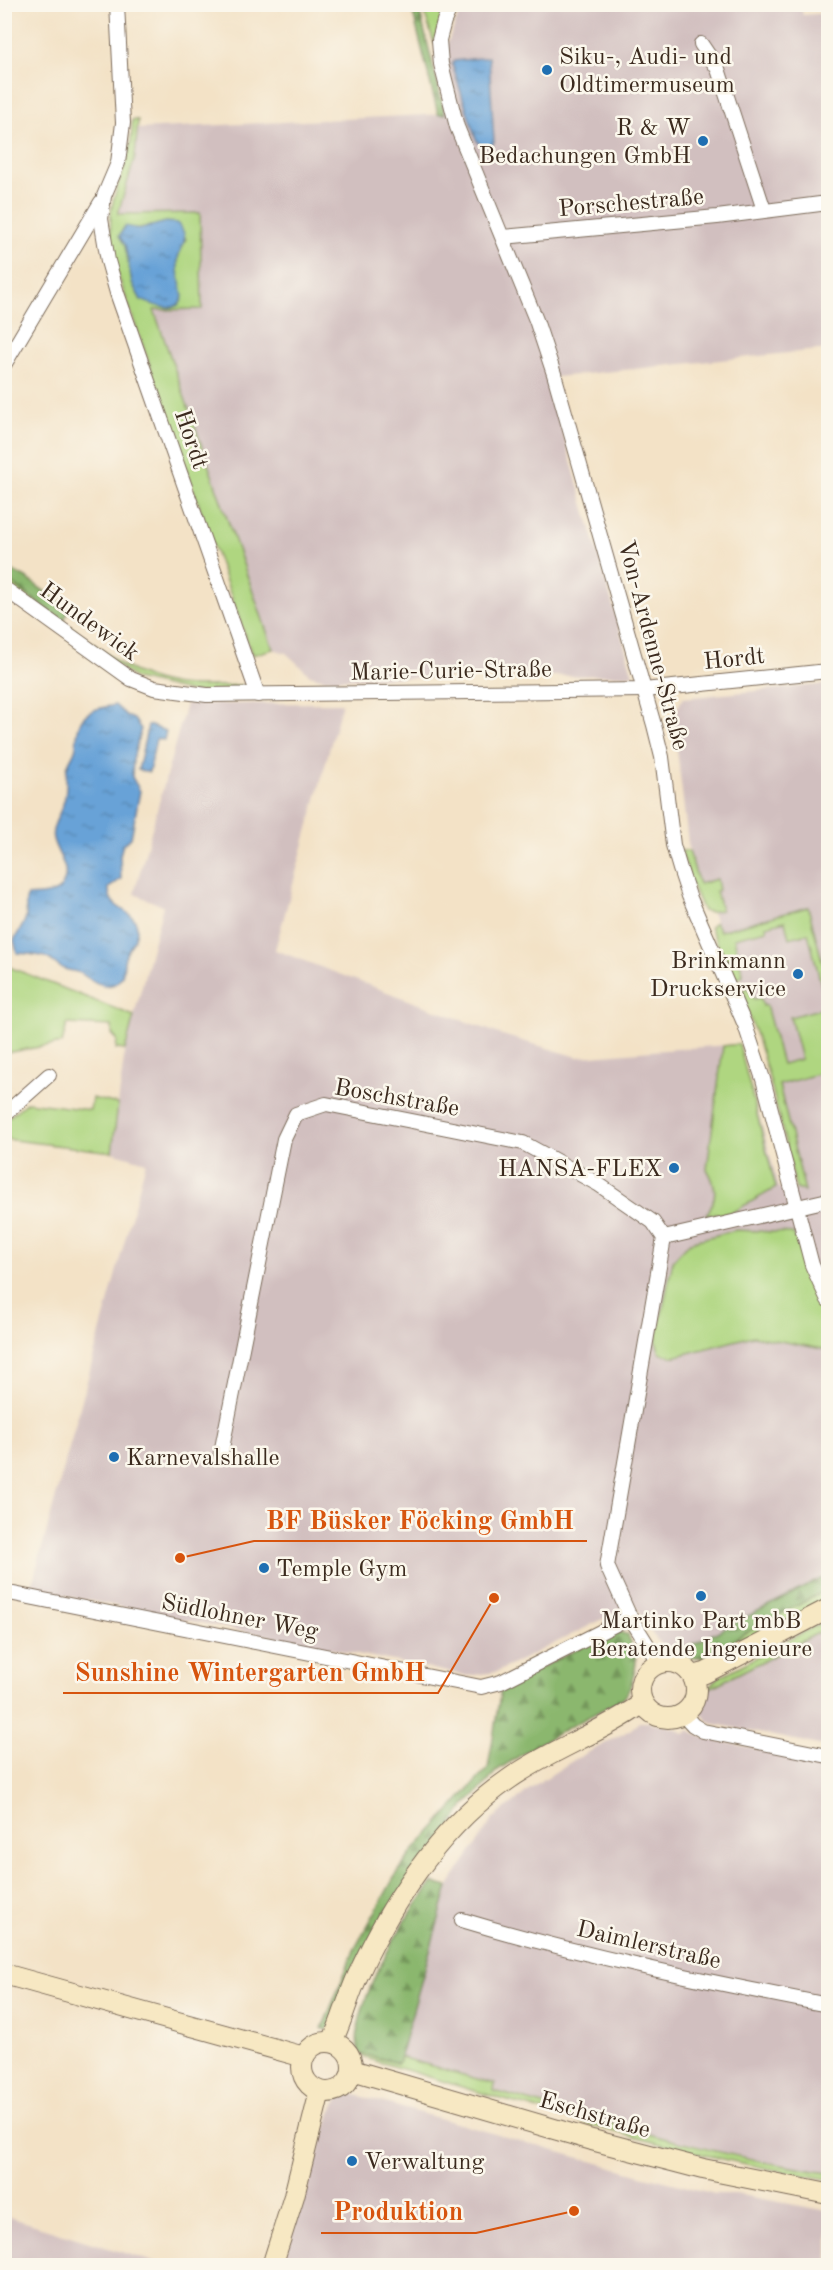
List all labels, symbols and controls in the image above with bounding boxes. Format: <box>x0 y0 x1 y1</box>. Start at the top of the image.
place label: Siku-, Audi- und Oldtimermuseum <box>559 46 735 98</box>
marker: Siku-, Audi- und Oldtimermuseum <box>540 63 554 77</box>
place label: R & W Bedachungen GmbH <box>479 117 691 169</box>
marker: R & W Bedachungen GmbH <box>696 134 710 148</box>
street label: Porschestraße <box>557 186 705 222</box>
street label: Hordt <box>169 407 211 473</box>
street label: Von-Ardenne-Straße <box>612 538 692 753</box>
street label: Hundewick <box>35 579 143 667</box>
street label: Hordt <box>702 645 766 675</box>
street label: Marie-Curie-Straße <box>350 658 552 686</box>
place label: Brinkmann Druckservice <box>650 950 786 1002</box>
marker: Brinkmann Druckservice <box>791 967 805 981</box>
street label: Boschstraße <box>332 1076 461 1122</box>
place label: HANSA-FLEX <box>498 1158 662 1182</box>
marker: HANSA-FLEX <box>667 1161 681 1175</box>
place label: Karnevalshalle <box>126 1447 279 1471</box>
marker: Karnevalshalle <box>107 1450 121 1464</box>
callout: BF Büsker Föcking GmbH <box>254 1497 587 1541</box>
text: BF Büsker Föcking GmbH <box>266 1509 574 1535</box>
place label: Temple Gym <box>276 1558 407 1582</box>
marker: Temple Gym <box>257 1561 271 1575</box>
marker: Martinko Part mbB Beratende Ingenieure <box>694 1589 708 1603</box>
street label: Südlohner Weg <box>159 1591 320 1645</box>
place label: Martinko Part mbB Beratende Ingenieure <box>590 1610 812 1662</box>
callout: Sunshine Wintergarten GmbH <box>63 1649 438 1693</box>
text: Sunshine Wintergarten GmbH <box>75 1661 425 1687</box>
street label: Daimlerstraße <box>574 1918 723 1974</box>
street label: Eschstraße <box>536 2089 653 2143</box>
place label: Verwaltung <box>364 2151 484 2175</box>
marker: Verwaltung <box>345 2154 359 2168</box>
callout: Produktion <box>321 2189 476 2233</box>
text: Produktion <box>333 2200 463 2226</box>

